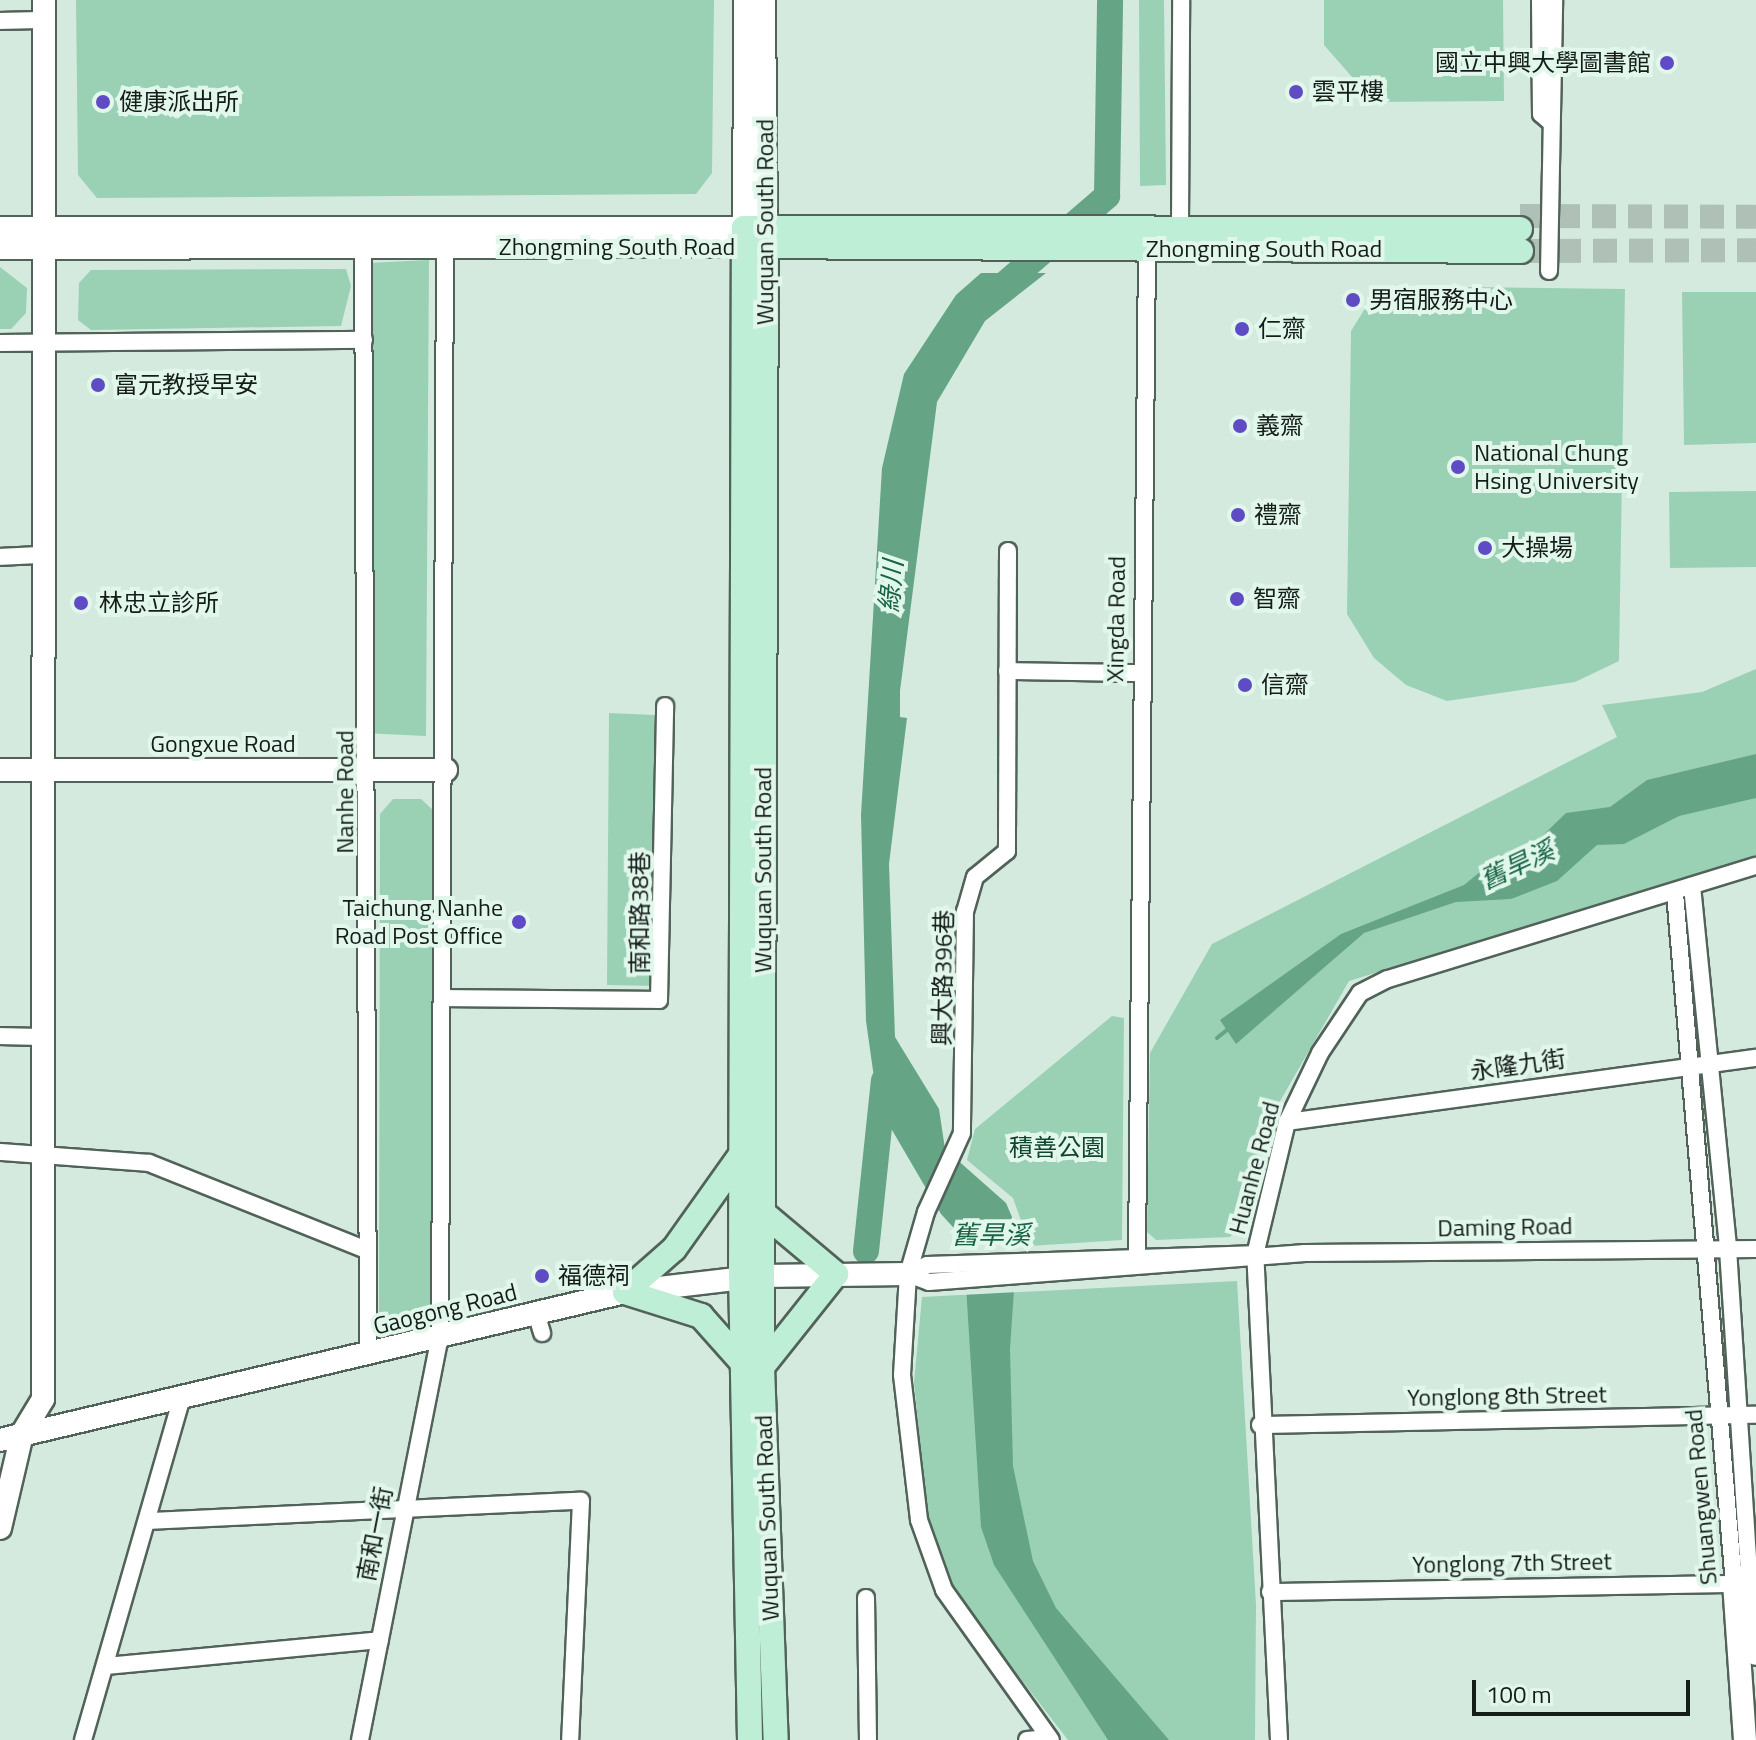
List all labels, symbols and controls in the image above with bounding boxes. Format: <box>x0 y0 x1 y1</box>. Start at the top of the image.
place label: 國立中興大學圖書館 <box>1435 49 1651 77</box>
marker: 國立中興大學圖書館 <box>1658 54 1676 72</box>
place label: 雲平樓 <box>1312 78 1384 106</box>
marker: 雲平樓 <box>1287 83 1305 101</box>
place label: 健康派出所 <box>119 88 239 116</box>
marker: 健康派出所 <box>94 93 112 111</box>
street label: Wuquan South Road <box>751 119 779 325</box>
street label: Zhongming South Road <box>499 233 735 261</box>
street label: Zhongming South Road <box>1146 235 1382 263</box>
place label: 男宿服務中心 <box>1369 286 1513 314</box>
marker: 男宿服務中心 <box>1344 291 1362 309</box>
place label: 仁齋 <box>1258 315 1306 343</box>
marker: 仁齋 <box>1233 320 1251 338</box>
place label: 富元教授早安 <box>114 371 258 399</box>
marker: 富元教授早安 <box>89 376 107 394</box>
place label: 義齋 <box>1256 412 1304 440</box>
marker: 義齋 <box>1231 417 1249 435</box>
place label: National Chung Hsing University <box>1474 439 1639 495</box>
marker: National Chung Hsing University <box>1449 458 1467 476</box>
place label: 禮齋 <box>1254 501 1302 529</box>
marker: 禮齋 <box>1229 506 1247 524</box>
place label: 大操場 <box>1501 534 1573 562</box>
marker: 大操場 <box>1476 539 1494 557</box>
street label: Xingda Road <box>1101 556 1131 682</box>
water label: 綠川 <box>873 559 909 613</box>
place label: 智齋 <box>1253 585 1301 613</box>
place label: 林忠立診所 <box>99 589 219 617</box>
marker: 智齋 <box>1228 590 1246 608</box>
marker: 林忠立診所 <box>70 592 92 614</box>
place label: 信齋 <box>1261 671 1309 699</box>
marker: 信齋 <box>1236 676 1254 694</box>
street label: Gongxue Road <box>150 730 296 758</box>
street label: Nanhe Road <box>331 730 359 854</box>
street label: Wuquan South Road <box>749 767 777 973</box>
water label: 舊旱溪 <box>1475 834 1559 896</box>
street label: 南和路38巷 <box>626 852 654 974</box>
place label: Taichung Nanhe Road Post Office <box>335 894 503 950</box>
street label: 興大路396巷 <box>927 910 959 1046</box>
marker: Taichung Nanhe Road Post Office <box>510 913 528 931</box>
street label: 永隆九街 <box>1468 1044 1568 1086</box>
street label: Huanhe Road <box>1222 1099 1286 1237</box>
park label: 積善公園 <box>1009 1134 1105 1162</box>
street label: Daming Road <box>1437 1211 1573 1243</box>
water label: 舊旱溪 <box>952 1219 1030 1251</box>
place label: 福德祠 <box>558 1262 630 1290</box>
marker: 福德祠 <box>533 1267 551 1285</box>
street label: Gaogong Road <box>370 1277 520 1341</box>
street label: Yonglong 8th Street <box>1407 1380 1607 1412</box>
street label: Shuangwen Road <box>1679 1408 1723 1586</box>
street label: Wuquan South Road <box>749 1414 785 1622</box>
street label: 南和一街 <box>352 1484 398 1584</box>
street label: Yonglong 7th Street <box>1412 1547 1612 1579</box>
scale bar <box>1476 1664 1694 1714</box>
text: 100 m <box>1486 1676 1552 1712</box>

